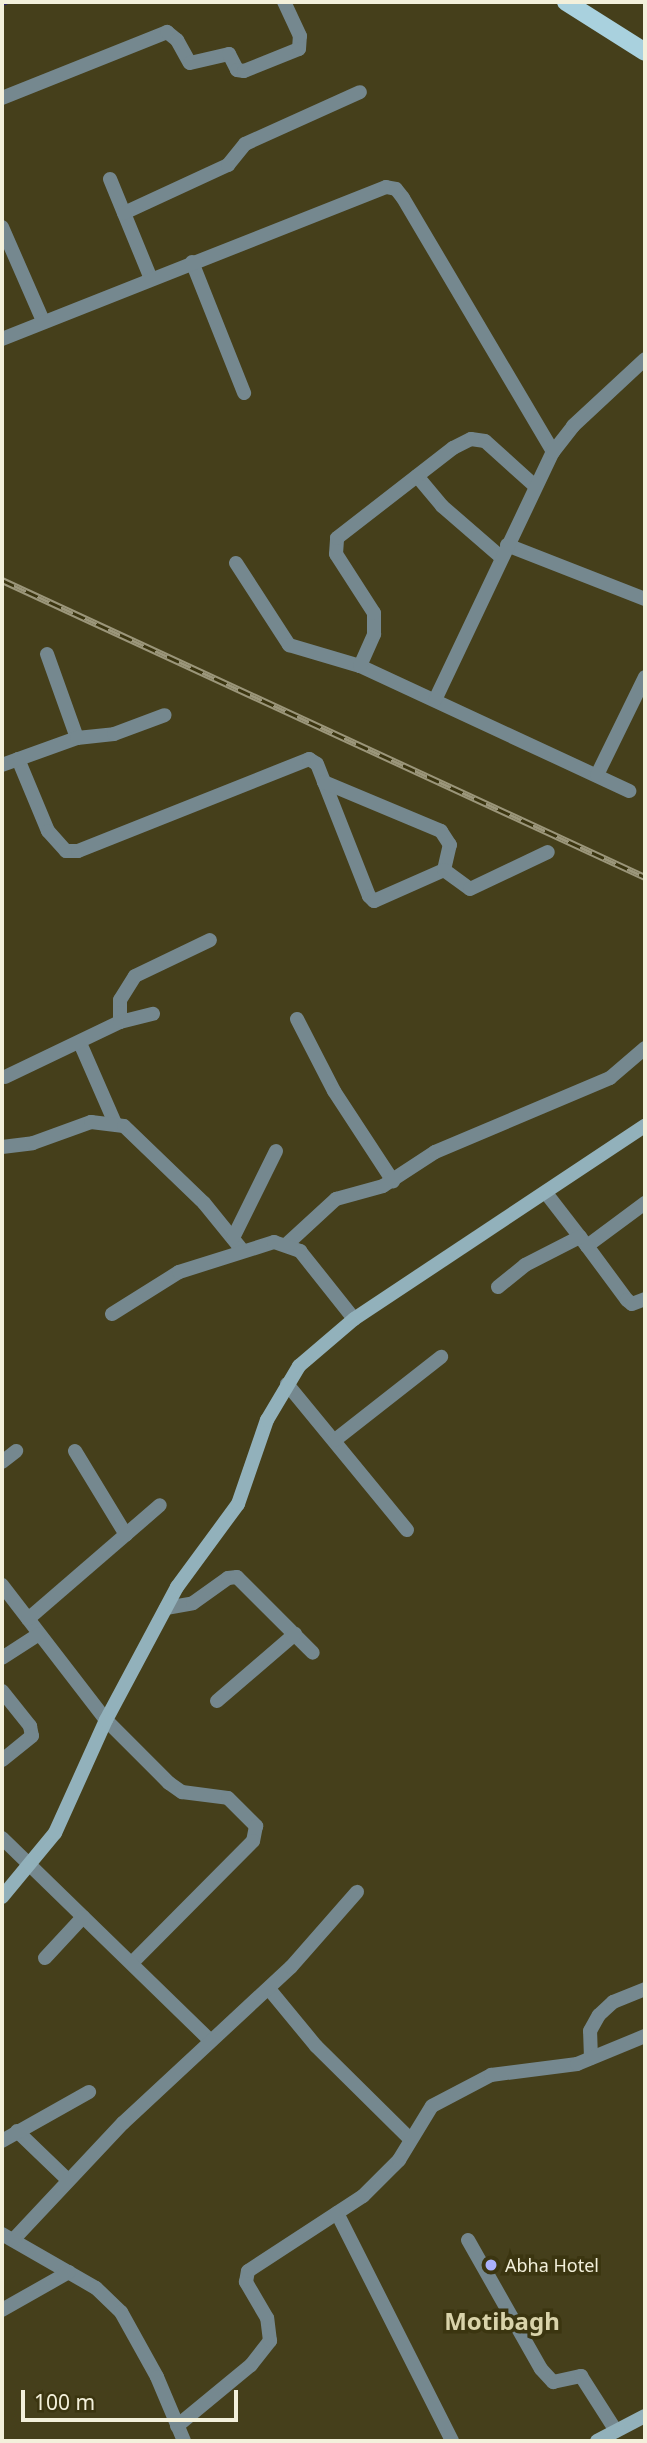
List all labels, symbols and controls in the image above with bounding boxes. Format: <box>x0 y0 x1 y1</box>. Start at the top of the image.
place label: Abha Hotel <box>505 2254 599 2276</box>
marker: Abha Hotel <box>483 2257 499 2273</box>
district label: Motibagh <box>444 2307 560 2335</box>
scale bar <box>24 2376 242 2420</box>
text: 100 m <box>34 2388 95 2416</box>

